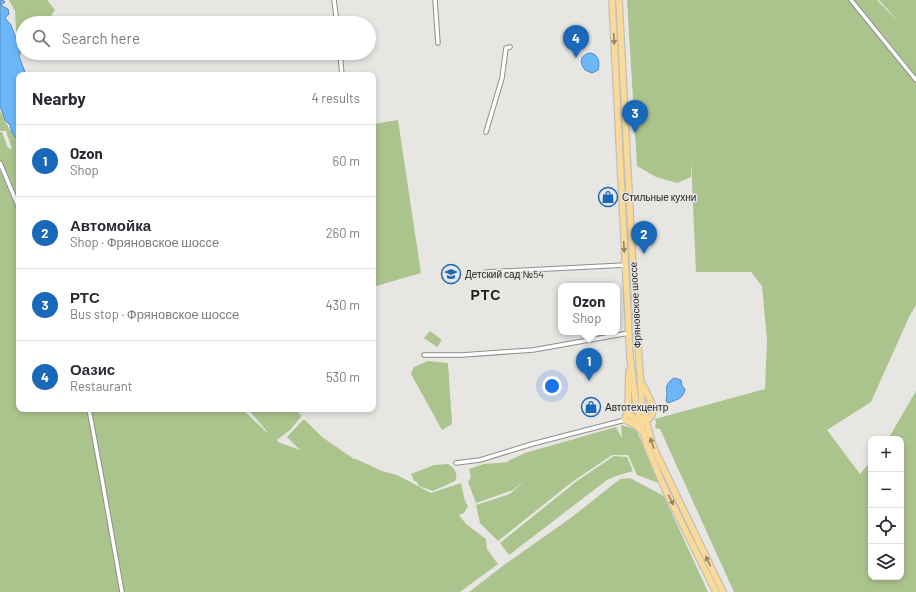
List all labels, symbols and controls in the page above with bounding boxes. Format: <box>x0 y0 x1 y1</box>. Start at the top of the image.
search box <box>16 16 376 60</box>
pin: 4 <box>563 25 589 58</box>
icon: search <box>30 27 52 49</box>
text: Search here <box>62 29 140 47</box>
one-way arrow <box>611 33 618 45</box>
text: Nearby <box>32 88 86 108</box>
text: 4 results <box>312 90 360 106</box>
pin: 3 <box>622 100 648 133</box>
text: Ozon <box>70 144 103 162</box>
text: 1 <box>43 153 47 169</box>
text: 60 m <box>333 153 360 169</box>
text: Shop <box>70 162 99 178</box>
shop icon: Стильные кухни <box>597 186 619 208</box>
place label: Стильные кухни <box>622 191 696 203</box>
text: Автомойка <box>70 216 151 234</box>
pin: 2 <box>631 221 657 254</box>
text: 2 <box>41 225 49 241</box>
text: 260 m <box>326 225 360 241</box>
text: Shop · Фряновское шоссе <box>70 234 219 250</box>
one-way arrow <box>621 241 628 253</box>
street label: Фряновское шоссе <box>627 261 643 349</box>
school or university icon: Детский сад №54 <box>440 263 462 285</box>
place label: Детский сад №54 <box>465 268 544 280</box>
popup <box>558 283 620 335</box>
district label: РТС <box>471 286 501 303</box>
text: РТС <box>70 288 100 306</box>
text: Ozon <box>573 292 605 310</box>
text: 3 <box>41 297 49 313</box>
text: 430 m <box>325 297 360 313</box>
text: Bus stop · Фряновское шоссе <box>70 306 239 322</box>
text: Shop <box>573 310 601 326</box>
pin: 1 <box>576 348 602 381</box>
text: Оазис <box>70 360 115 378</box>
text: 4 <box>41 369 49 385</box>
text: 530 m <box>326 369 360 385</box>
your location <box>542 376 562 396</box>
text: Restaurant <box>70 378 132 394</box>
shop icon: Автотехцентр <box>580 396 602 418</box>
place label: Автотехцентр <box>605 401 669 413</box>
one-way arrow <box>649 436 655 448</box>
map controls <box>868 436 904 580</box>
button: + <box>868 436 904 472</box>
button: − <box>868 472 904 508</box>
one-way arrow <box>668 494 674 506</box>
button: locate <box>868 508 904 544</box>
button: layers <box>868 544 904 580</box>
one-way arrow <box>705 555 711 566</box>

